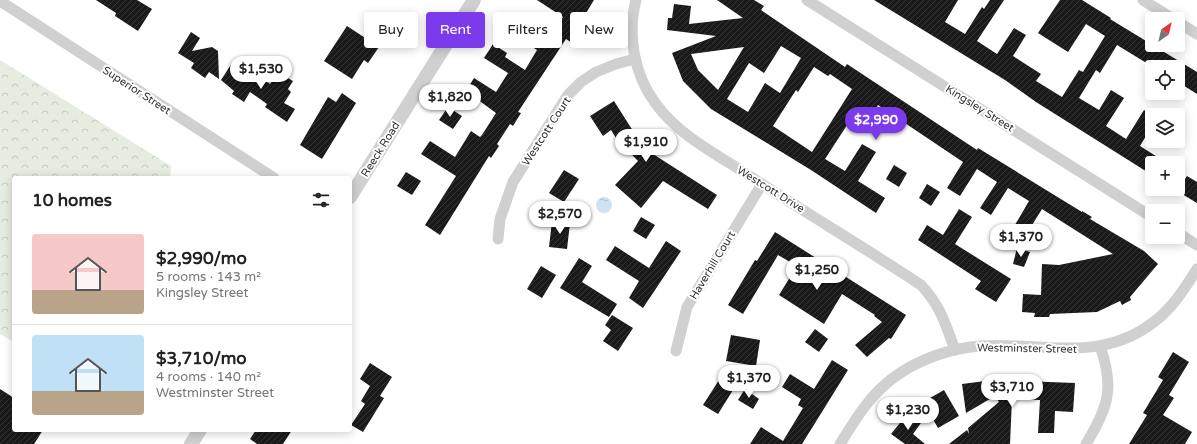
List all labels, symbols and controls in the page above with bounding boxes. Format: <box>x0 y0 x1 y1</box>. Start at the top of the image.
chip: Buy <box>364 12 418 48</box>
chip: Rent <box>426 12 485 48</box>
chip: Filters <box>493 12 562 48</box>
chip: New <box>570 12 628 48</box>
north arrow <box>1145 12 1185 52</box>
map controls <box>1145 12 1185 244</box>
pin: $1,530 <box>228 56 294 90</box>
button: locate <box>1145 60 1185 100</box>
text: $1,530 <box>239 61 283 77</box>
street label: Superior Street <box>100 64 173 117</box>
street label: Kingsley Street <box>943 82 1016 135</box>
pin: $1,820 <box>417 84 483 118</box>
text: $1,820 <box>428 89 472 105</box>
street label: Westcott Court <box>519 95 573 168</box>
pin: $2,990 <box>843 107 909 141</box>
button: layers <box>1145 108 1185 148</box>
text: $2,990 <box>854 112 898 128</box>
street label: Reeck Road <box>358 119 403 179</box>
pin: $1,910 <box>613 129 679 163</box>
text: $1,910 <box>624 134 668 150</box>
button: + <box>1145 156 1185 196</box>
street label: Westcott Drive <box>735 163 807 215</box>
icon: filters <box>310 189 332 211</box>
text: 10 homes <box>32 190 112 211</box>
pin: $2,570 <box>527 201 593 235</box>
button: − <box>1145 204 1185 244</box>
text: $2,570 <box>538 206 582 222</box>
pin: $1,370 <box>988 224 1054 258</box>
street label: Haverhill Court <box>687 229 738 302</box>
text: $1,370 <box>999 229 1043 245</box>
text: $2,990/mo <box>156 248 247 269</box>
icon: home <box>64 250 112 298</box>
pin: $1,250 <box>784 257 850 291</box>
text: $1,250 <box>795 262 839 278</box>
text: 5 rooms · 143 m² <box>156 269 261 285</box>
text: Kingsley Street <box>156 285 248 301</box>
street label: Westminster Street <box>977 341 1077 356</box>
text: $3,710/mo <box>156 348 247 369</box>
icon: home <box>64 351 112 399</box>
pin: $1,370 <box>716 365 782 399</box>
text: 4 rooms · 140 m² <box>156 369 261 385</box>
text: $1,370 <box>727 370 771 386</box>
pin: $3,710 <box>979 374 1045 408</box>
text: $3,710 <box>990 379 1034 395</box>
text: Westminster Street <box>156 385 274 401</box>
pin: $1,230 <box>875 397 941 431</box>
text: $1,230 <box>886 402 930 418</box>

